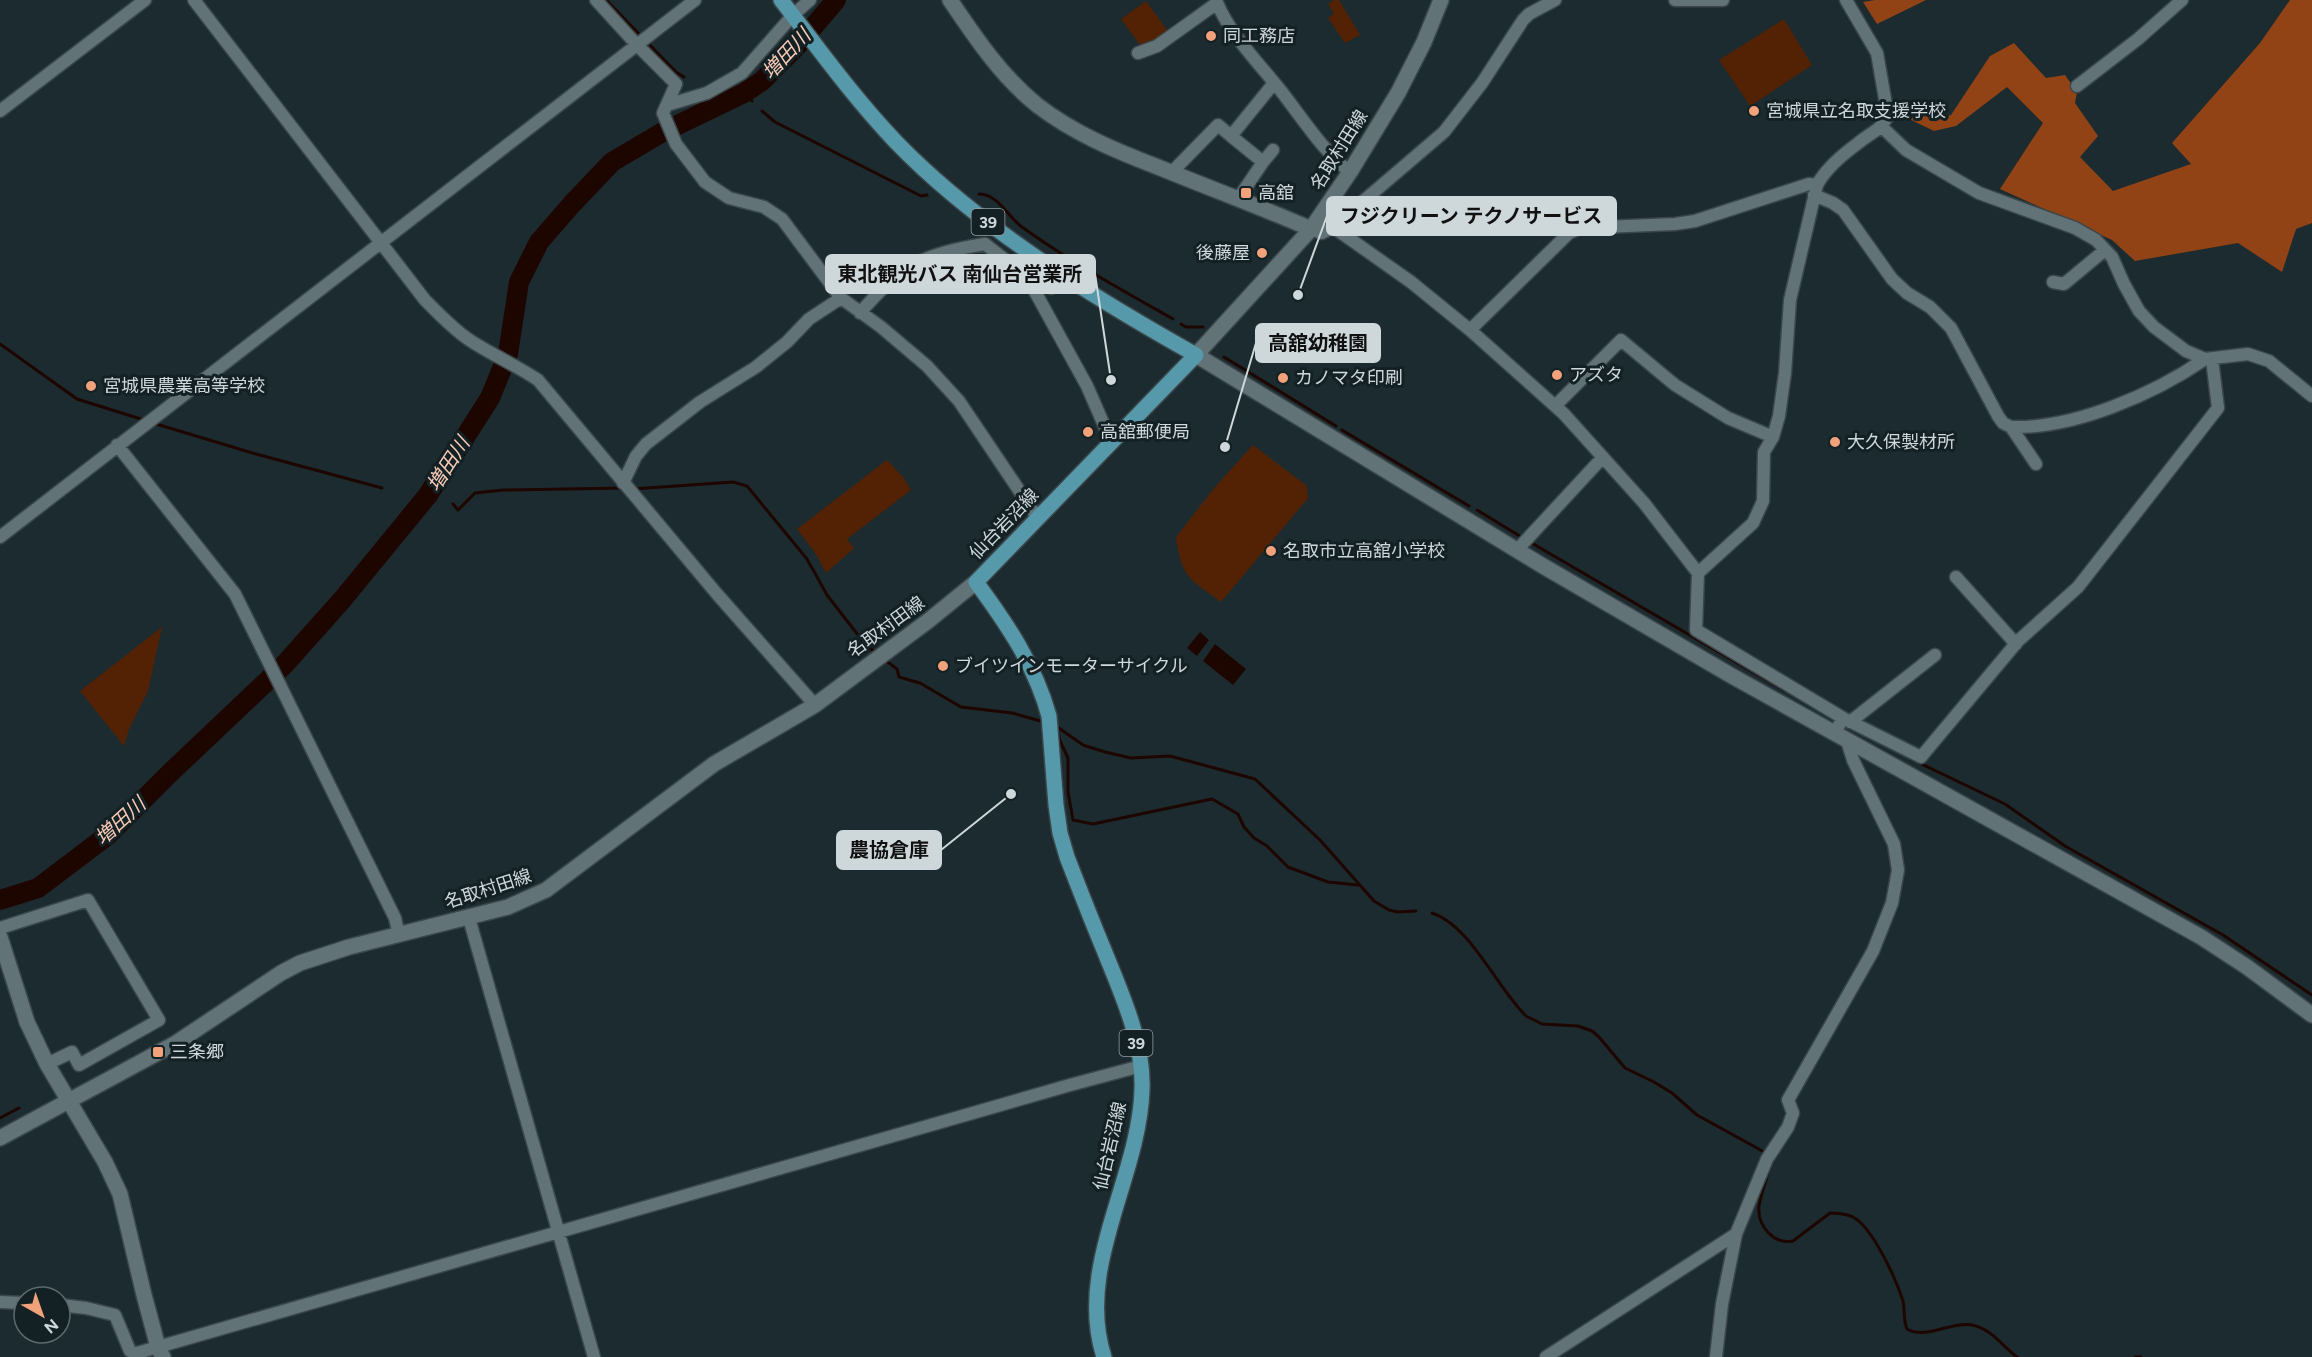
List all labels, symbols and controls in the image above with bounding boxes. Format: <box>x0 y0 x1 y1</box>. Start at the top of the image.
water label: 増田川 <box>757 22 817 84</box>
place label: 同工務店 <box>1223 25 1295 47</box>
marker: 同工務店 <box>1204 29 1218 43</box>
place label: 宮城県立名取支援学校 <box>1766 100 1946 122</box>
marker: 宮城県立名取支援学校 <box>1747 104 1761 118</box>
street label: 名取村田線 <box>1306 106 1372 194</box>
place label: 高舘 <box>1258 182 1294 204</box>
marker: 高舘 <box>1239 186 1253 200</box>
callout: フジクリーン テクノサービス <box>1327 197 1616 235</box>
text: フジクリーン テクノサービス <box>1340 204 1602 228</box>
road number: 39 <box>972 209 1004 235</box>
place label: 後藤屋 <box>1196 242 1250 264</box>
marker: 後藤屋 <box>1255 246 1269 260</box>
callout: 東北観光バス 南仙台営業所 <box>826 255 1095 293</box>
text: 東北観光バス 南仙台営業所 <box>838 262 1082 286</box>
callout: 高舘幼稚園 <box>1256 324 1380 362</box>
text: 高舘幼稚園 <box>1268 331 1368 355</box>
place label: アズタ <box>1569 364 1623 386</box>
place label: カノマタ印刷 <box>1295 367 1403 389</box>
marker: アズタ <box>1550 368 1564 382</box>
marker: カノマタ印刷 <box>1276 371 1290 385</box>
place label: 宮城県農業高等学校 <box>103 375 265 397</box>
marker: 宮城県農業高等学校 <box>84 379 98 393</box>
place label: 高舘郵便局 <box>1100 421 1190 443</box>
marker: 高舘郵便局 <box>1081 425 1095 439</box>
water label: 増田川 <box>422 431 475 496</box>
place label: 大久保製材所 <box>1847 431 1955 453</box>
marker: 大久保製材所 <box>1828 435 1842 449</box>
street label: 仙台岩沼線 <box>965 484 1043 564</box>
place label: 名取市立高舘小学校 <box>1283 540 1445 562</box>
marker: 名取市立高舘小学校 <box>1264 544 1278 558</box>
street label: 名取村田線 <box>843 592 929 662</box>
place label: ブイツインモーターサイクル <box>955 655 1188 677</box>
marker: ブイツインモーターサイクル <box>936 659 950 673</box>
water label: 増田川 <box>90 791 152 850</box>
callout: 農協倉庫 <box>837 831 941 869</box>
text: 農協倉庫 <box>849 838 929 862</box>
street label: 名取村田線 <box>442 865 534 913</box>
road number: 39 <box>1120 1030 1152 1056</box>
place label: 三条郷 <box>170 1041 224 1063</box>
marker: 三条郷 <box>151 1045 165 1059</box>
street label: 仙台岩沼線 <box>1089 1100 1131 1192</box>
north arrow <box>12 1285 72 1345</box>
text: N <box>40 1315 62 1337</box>

